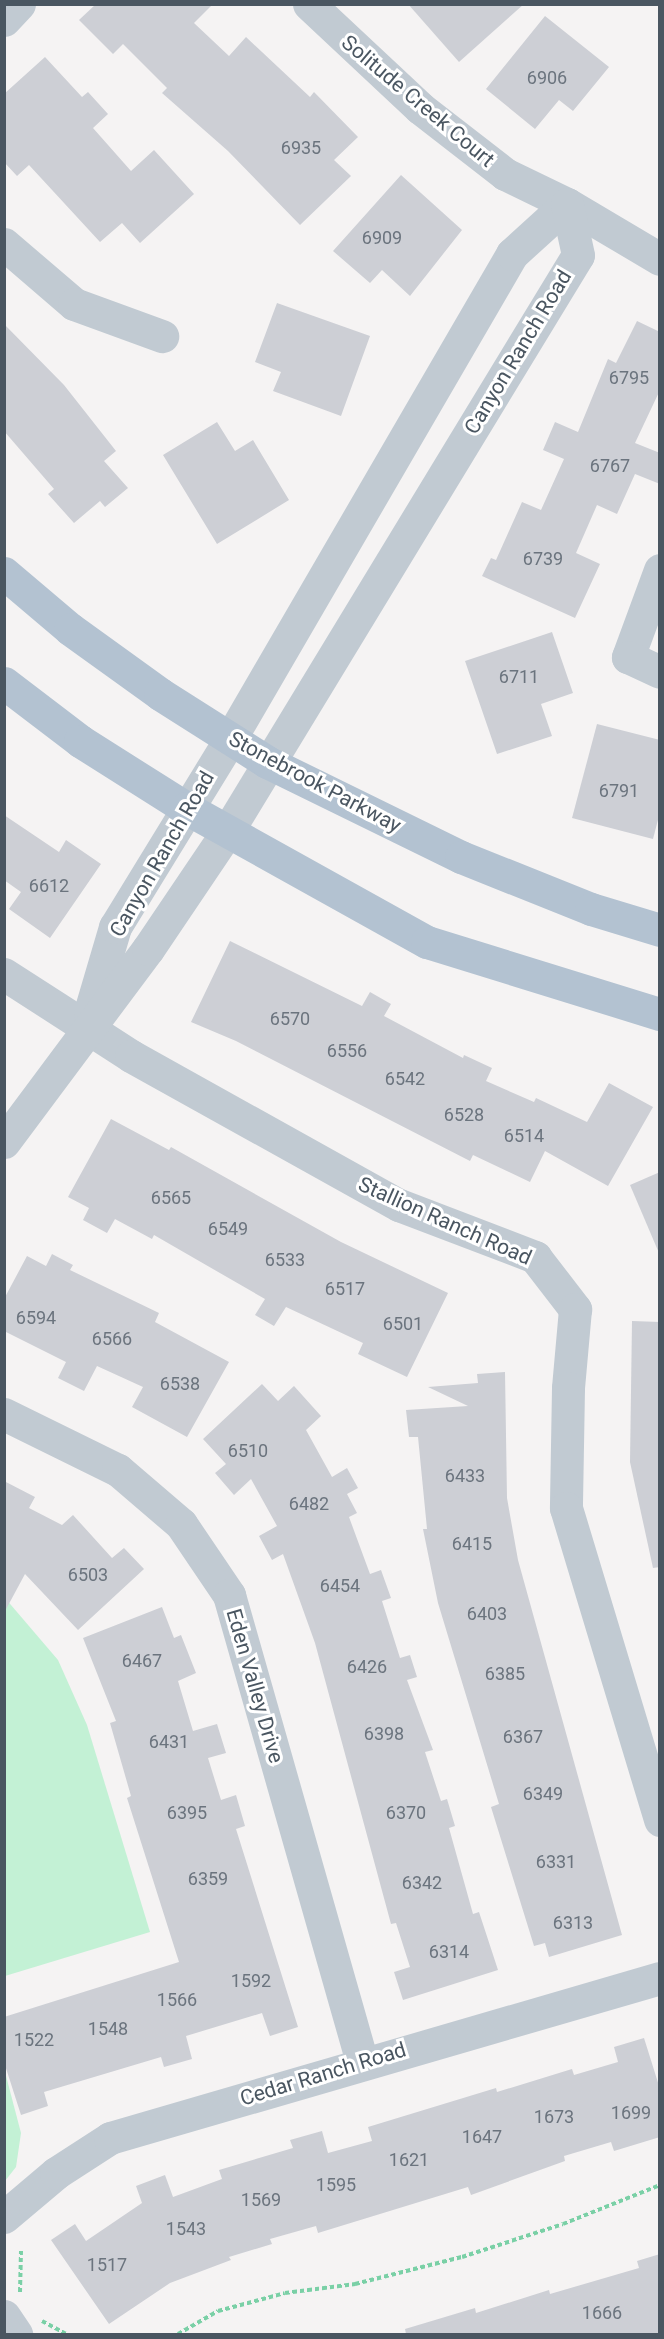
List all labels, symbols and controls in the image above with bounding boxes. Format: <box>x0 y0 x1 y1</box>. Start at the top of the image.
street label: Solitude Creek Court <box>336 30 500 172</box>
house number: 6906 <box>527 67 567 89</box>
house number: 6935 <box>281 137 321 159</box>
house number: 6909 <box>362 227 402 249</box>
street label: Canyon Ranch Road <box>459 265 577 439</box>
house number: 6795 <box>609 367 649 389</box>
house number: 6767 <box>590 455 630 477</box>
house number: 6739 <box>523 548 563 570</box>
house number: 6711 <box>499 666 539 688</box>
street label: Stonebrook Parkway <box>224 726 406 838</box>
street label: Canyon Ranch Road <box>104 767 220 941</box>
house number: 6791 <box>599 780 639 802</box>
house number: 6612 <box>29 875 69 897</box>
house number: 6570 <box>270 1008 310 1030</box>
house number: 6556 <box>327 1040 367 1062</box>
house number: 6542 <box>385 1068 425 1090</box>
house number: 6528 <box>444 1104 484 1126</box>
house number: 6514 <box>504 1125 544 1147</box>
street label: Stallion Ranch Road <box>355 1172 535 1270</box>
house number: 6565 <box>151 1187 191 1209</box>
house number: 6549 <box>208 1218 248 1240</box>
house number: 6533 <box>265 1249 305 1271</box>
house number: 6517 <box>325 1278 365 1300</box>
house number: 6594 <box>16 1307 56 1329</box>
house number: 6501 <box>383 1313 423 1335</box>
house number: 6566 <box>92 1328 132 1350</box>
house number: 6538 <box>160 1373 200 1395</box>
house number: 6510 <box>228 1440 268 1462</box>
house number: 6433 <box>445 1465 485 1487</box>
house number: 6482 <box>289 1493 329 1515</box>
house number: 6415 <box>452 1533 492 1555</box>
house number: 6503 <box>68 1564 108 1586</box>
house number: 6454 <box>320 1575 360 1597</box>
house number: 6403 <box>467 1603 507 1625</box>
street label: Eden Valley Drive <box>221 1606 289 1766</box>
house number: 6467 <box>122 1650 162 1672</box>
house number: 6426 <box>347 1656 387 1678</box>
house number: 6385 <box>485 1663 525 1685</box>
house number: 6398 <box>364 1723 404 1745</box>
house number: 6367 <box>503 1726 543 1748</box>
house number: 6431 <box>149 1731 189 1753</box>
house number: 6349 <box>523 1783 563 1805</box>
house number: 6395 <box>167 1802 207 1824</box>
house number: 6370 <box>386 1802 426 1824</box>
house number: 6331 <box>536 1851 576 1873</box>
house number: 6359 <box>188 1868 228 1890</box>
house number: 6342 <box>402 1872 442 1894</box>
house number: 6313 <box>553 1912 593 1934</box>
house number: 6314 <box>429 1941 469 1963</box>
house number: 1592 <box>231 1970 271 1992</box>
house number: 1566 <box>157 1989 197 2011</box>
house number: 1548 <box>88 2018 128 2040</box>
house number: 1522 <box>14 2029 54 2051</box>
street label: Cedar Ranch Road <box>237 2037 409 2111</box>
house number: 1699 <box>611 2102 651 2124</box>
house number: 1673 <box>534 2106 574 2128</box>
house number: 1647 <box>462 2126 502 2148</box>
house number: 1621 <box>389 2149 429 2171</box>
house number: 1595 <box>316 2174 356 2196</box>
house number: 1569 <box>241 2189 281 2211</box>
house number: 1543 <box>166 2218 206 2240</box>
house number: 1517 <box>87 2254 127 2276</box>
house number: 1666 <box>582 2302 622 2324</box>

